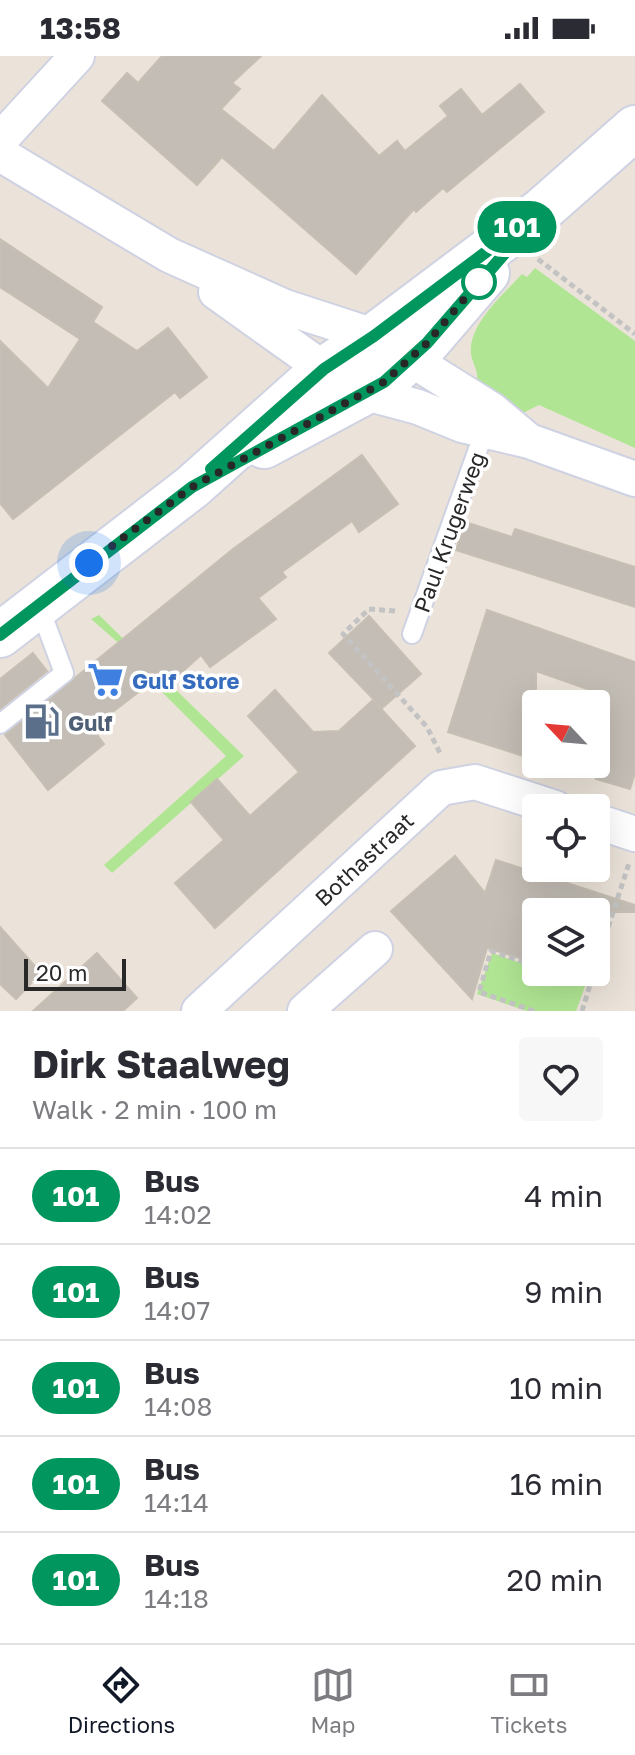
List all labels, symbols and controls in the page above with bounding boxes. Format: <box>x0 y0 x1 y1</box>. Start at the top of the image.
text: 13:58 <box>40 10 121 46</box>
line badge: 101 <box>471 201 563 253</box>
text: 101 <box>493 210 541 243</box>
unlabelled marker <box>462 265 496 299</box>
street label: Paul Krugerweg <box>407 448 491 616</box>
your location <box>69 543 109 583</box>
supermarket icon: Gulf Store <box>87 661 125 699</box>
place label: Gulf Store <box>132 667 240 694</box>
north arrow <box>522 690 610 778</box>
map controls <box>522 690 610 986</box>
fuel station icon: Gulf <box>23 703 61 741</box>
place label: Gulf <box>68 709 112 736</box>
button: locate <box>522 794 610 882</box>
street label: Bothastraat <box>309 807 419 911</box>
button: layers <box>522 898 610 986</box>
scale bar <box>24 955 126 991</box>
text: 20 m <box>36 959 87 986</box>
button: heart <box>519 1037 603 1121</box>
text: Dirk Staalweg <box>32 1041 290 1086</box>
text: Walk · 2 min · 100 m <box>32 1094 277 1125</box>
text: Bus <box>144 1163 200 1199</box>
text: 4 min <box>524 1178 603 1214</box>
text: 101 <box>52 1179 100 1212</box>
text: 14:02 <box>144 1199 211 1230</box>
text: Bus <box>144 1259 200 1295</box>
text: 9 min <box>524 1274 603 1310</box>
text: 101 <box>52 1275 100 1308</box>
text: 14:07 <box>144 1295 210 1326</box>
text: Bus <box>144 1355 200 1391</box>
text: 10 min <box>509 1370 603 1406</box>
text: 101 <box>52 1371 100 1404</box>
text: 14:08 <box>144 1391 212 1422</box>
text: Bus <box>144 1451 200 1487</box>
text: 16 min <box>510 1466 603 1502</box>
text: 101 <box>52 1467 100 1500</box>
text: 14:14 <box>144 1487 209 1518</box>
text: Bus <box>144 1547 200 1583</box>
text: 20 min <box>506 1562 603 1598</box>
text: 101 <box>52 1563 100 1596</box>
text: 14:18 <box>144 1583 209 1614</box>
tab: Directions <box>68 1663 175 1738</box>
tab: Map <box>310 1663 355 1738</box>
tab: Tickets <box>491 1663 567 1738</box>

